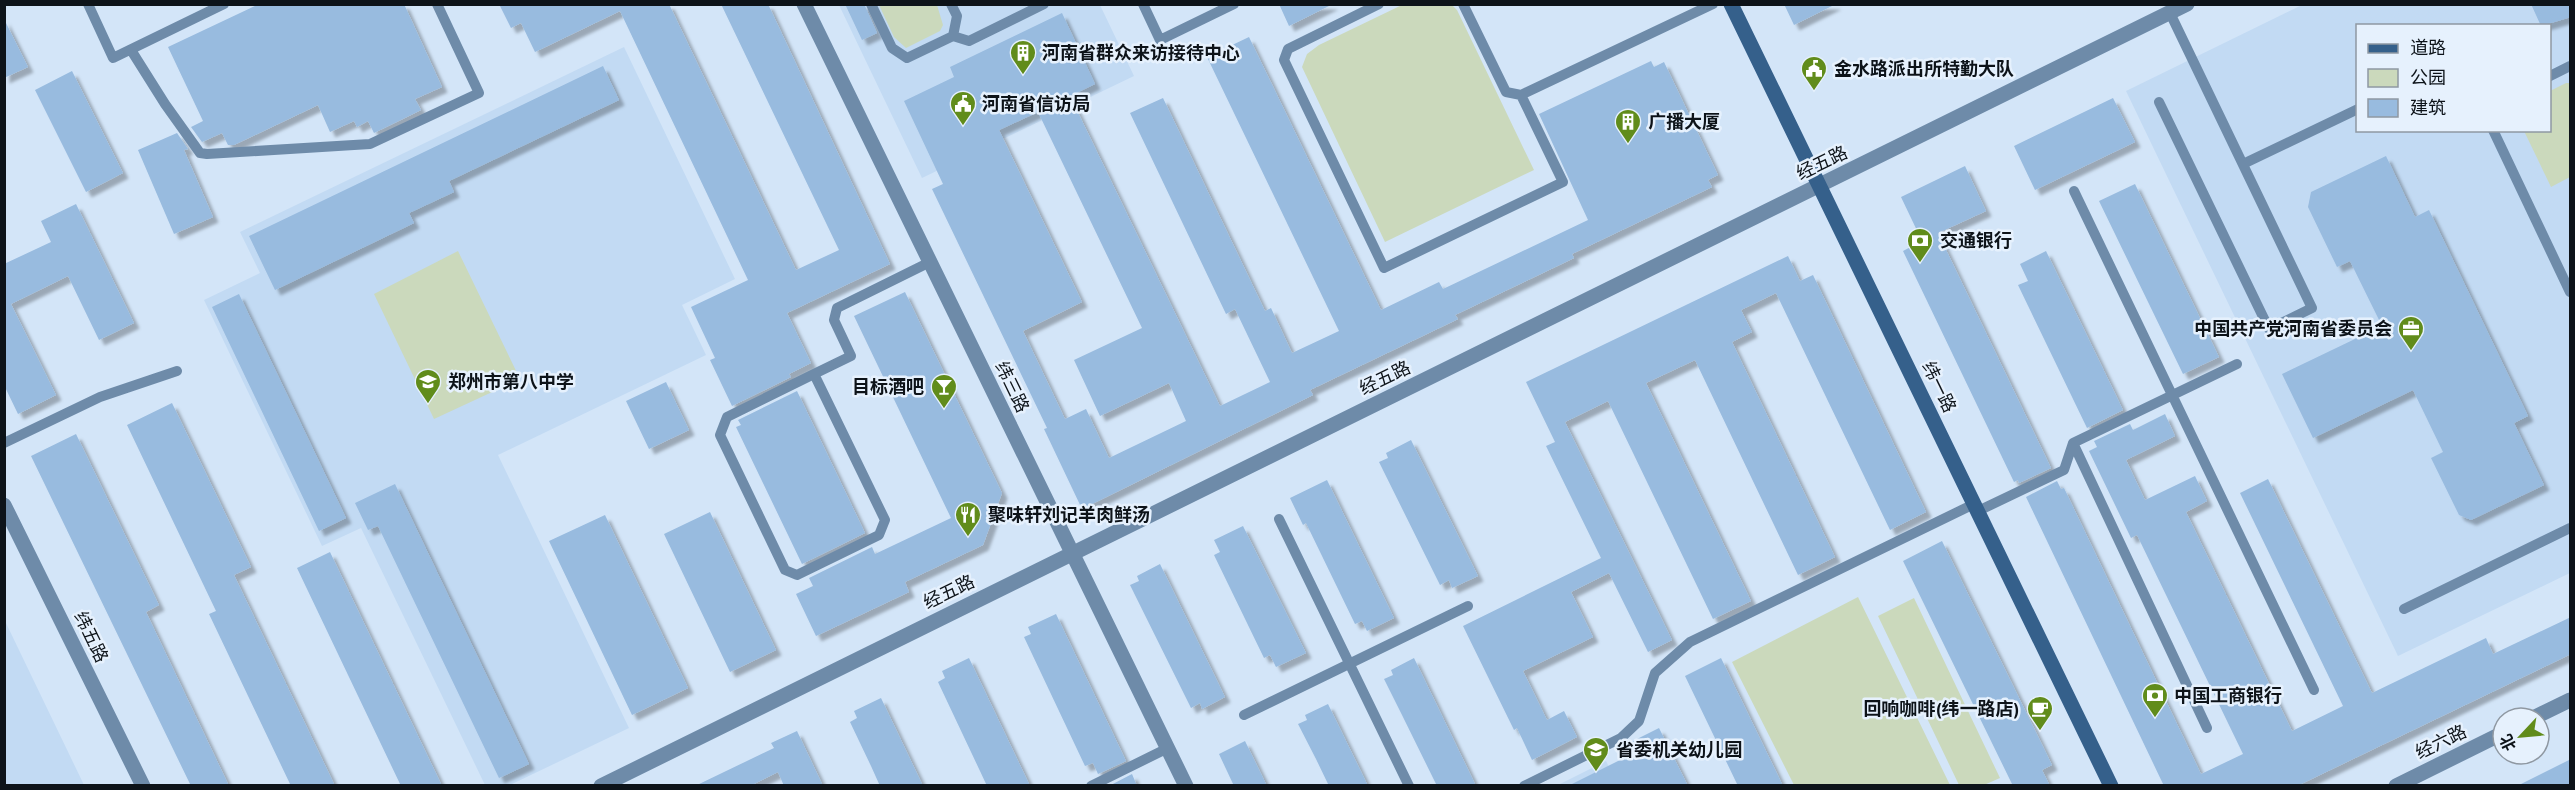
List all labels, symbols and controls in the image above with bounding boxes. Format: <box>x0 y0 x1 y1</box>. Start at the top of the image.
legend <box>2356 24 2551 132</box>
text: 道路 <box>2410 36 2446 59</box>
building icon: 河南省群众来访接待中心 <box>1008 38 1038 76</box>
place label: 河南省群众来访接待中心 <box>1042 41 1240 64</box>
public building icon: 金水路派出所特勤大队 <box>1799 54 1829 92</box>
place label: 金水路派出所特勤大队 <box>1834 57 2014 80</box>
text: 公园 <box>2410 66 2446 89</box>
public building icon: 河南省信访局 <box>948 89 978 127</box>
place label: 河南省信访局 <box>982 92 1090 115</box>
text: 建筑 <box>2410 96 2446 119</box>
building icon: 广播大厦 <box>1613 107 1643 145</box>
place label: 广播大厦 <box>1648 110 1720 133</box>
street label: 经五路 <box>1792 140 1851 185</box>
bank icon: 交通银行 <box>1905 226 1935 264</box>
place label: 交通银行 <box>1940 229 2012 252</box>
office icon: 中国共产党河南省委员会 <box>2396 314 2426 352</box>
place label: 中国共产党河南省委员会 <box>2194 317 2392 340</box>
street label: 经五路 <box>1355 355 1414 400</box>
street label: 纬三路 <box>990 357 1035 416</box>
street label: 纬一路 <box>1917 357 1962 416</box>
school or university icon: 郑州市第八中学 <box>413 367 443 405</box>
place label: 郑州市第八中学 <box>448 370 574 393</box>
bar icon: 目标酒吧 <box>929 372 959 410</box>
place label: 目标酒吧 <box>852 375 924 398</box>
restaurant icon: 聚味轩刘记羊肉鲜汤 <box>953 500 983 538</box>
place label: 聚味轩刘记羊肉鲜汤 <box>988 503 1150 526</box>
street label: 经五路 <box>919 569 978 614</box>
street label: 纬五路 <box>69 607 114 666</box>
bank icon: 中国工商银行 <box>2140 681 2170 719</box>
place label: 中国工商银行 <box>2174 684 2282 707</box>
cafe icon: 回响咖啡(纬一路店) <box>2025 694 2055 732</box>
place label: 回响咖啡(纬一路店) <box>1863 697 2020 720</box>
north arrow <box>2491 706 2551 766</box>
street label: 经六路 <box>2411 719 2470 764</box>
text: 北 <box>2495 731 2520 754</box>
school or university icon: 省委机关幼儿园 <box>1581 735 1611 773</box>
place label: 省委机关幼儿园 <box>1616 738 1742 761</box>

